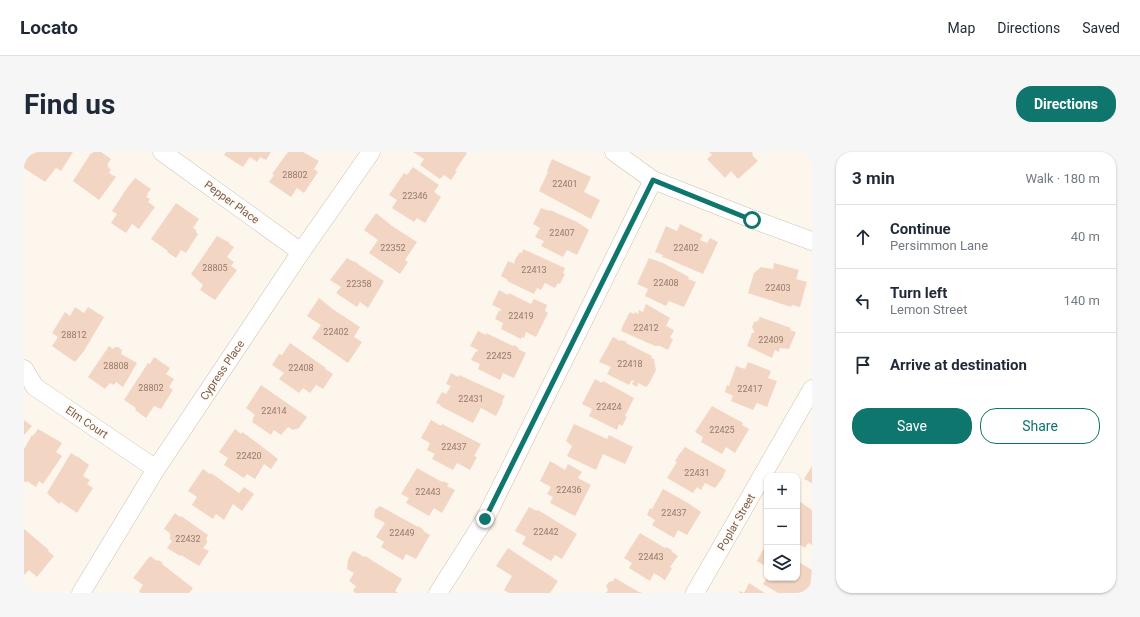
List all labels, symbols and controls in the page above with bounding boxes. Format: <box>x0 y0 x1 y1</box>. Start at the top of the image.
text: Locato <box>20 16 78 39</box>
text: Map <box>948 20 975 36</box>
text: Directions <box>997 20 1060 36</box>
text: Saved <box>1082 20 1120 36</box>
button: Directions <box>1016 86 1116 122</box>
text: Find us <box>24 88 115 121</box>
text: 3 min <box>852 168 895 188</box>
house number: 28802 <box>282 170 308 180</box>
text: Walk · 180 m <box>1025 171 1100 186</box>
street label: Pepper Place <box>202 178 262 227</box>
house number: 22401 <box>552 179 578 189</box>
house number: 22346 <box>402 191 428 201</box>
route start <box>743 211 761 229</box>
text: Continue <box>890 220 951 238</box>
icon: ahead <box>852 226 874 248</box>
house number: 22407 <box>549 228 575 238</box>
text: 40 m <box>1071 229 1100 244</box>
text: Persimmon Lane <box>890 238 988 253</box>
house number: 22352 <box>380 243 406 253</box>
house number: 22402 <box>673 243 699 253</box>
house number: 28805 <box>202 263 228 273</box>
house number: 22413 <box>521 265 547 275</box>
house number: 22408 <box>653 278 679 288</box>
house number: 22358 <box>346 279 372 289</box>
house number: 22403 <box>765 283 791 293</box>
text: Turn left <box>890 284 947 302</box>
icon: left <box>852 290 874 312</box>
text: 140 m <box>1063 293 1100 308</box>
text: Lemon Street <box>890 302 967 317</box>
house number: 22419 <box>508 311 534 321</box>
house number: 22412 <box>633 323 659 333</box>
house number: 22402 <box>323 327 349 337</box>
house number: 28812 <box>61 330 87 340</box>
house number: 22409 <box>758 335 784 345</box>
street label: Cypress Place <box>198 338 247 403</box>
house number: 22425 <box>486 351 512 361</box>
icon: arrive <box>852 354 874 376</box>
text: Arrive at destination <box>890 356 1027 374</box>
house number: 22418 <box>617 359 643 369</box>
house number: 28808 <box>103 361 129 371</box>
house number: 22408 <box>288 363 314 373</box>
house number: 28802 <box>138 383 164 393</box>
house number: 22417 <box>737 384 763 394</box>
house number: 22431 <box>458 394 484 404</box>
house number: 22424 <box>596 402 622 412</box>
street label: Elm Court <box>63 403 111 442</box>
house number: 22414 <box>261 406 287 416</box>
button: Save <box>852 408 972 444</box>
button: Share <box>980 408 1100 444</box>
house number: 22425 <box>709 425 735 435</box>
house number: 22437 <box>441 442 467 452</box>
house number: 22420 <box>236 451 262 461</box>
house number: 22431 <box>684 468 710 478</box>
map controls <box>764 473 800 581</box>
button: + <box>764 473 800 509</box>
house number: 22436 <box>556 485 582 495</box>
house number: 22443 <box>415 487 441 497</box>
street label: Poplar Street <box>715 491 758 553</box>
house number: 22437 <box>661 508 687 518</box>
button: − <box>764 509 800 545</box>
route end <box>476 510 494 528</box>
house number: 22442 <box>533 527 559 537</box>
house number: 22449 <box>389 528 415 538</box>
house number: 22432 <box>175 534 201 544</box>
button: layers <box>764 545 800 581</box>
house number: 22443 <box>638 552 664 562</box>

